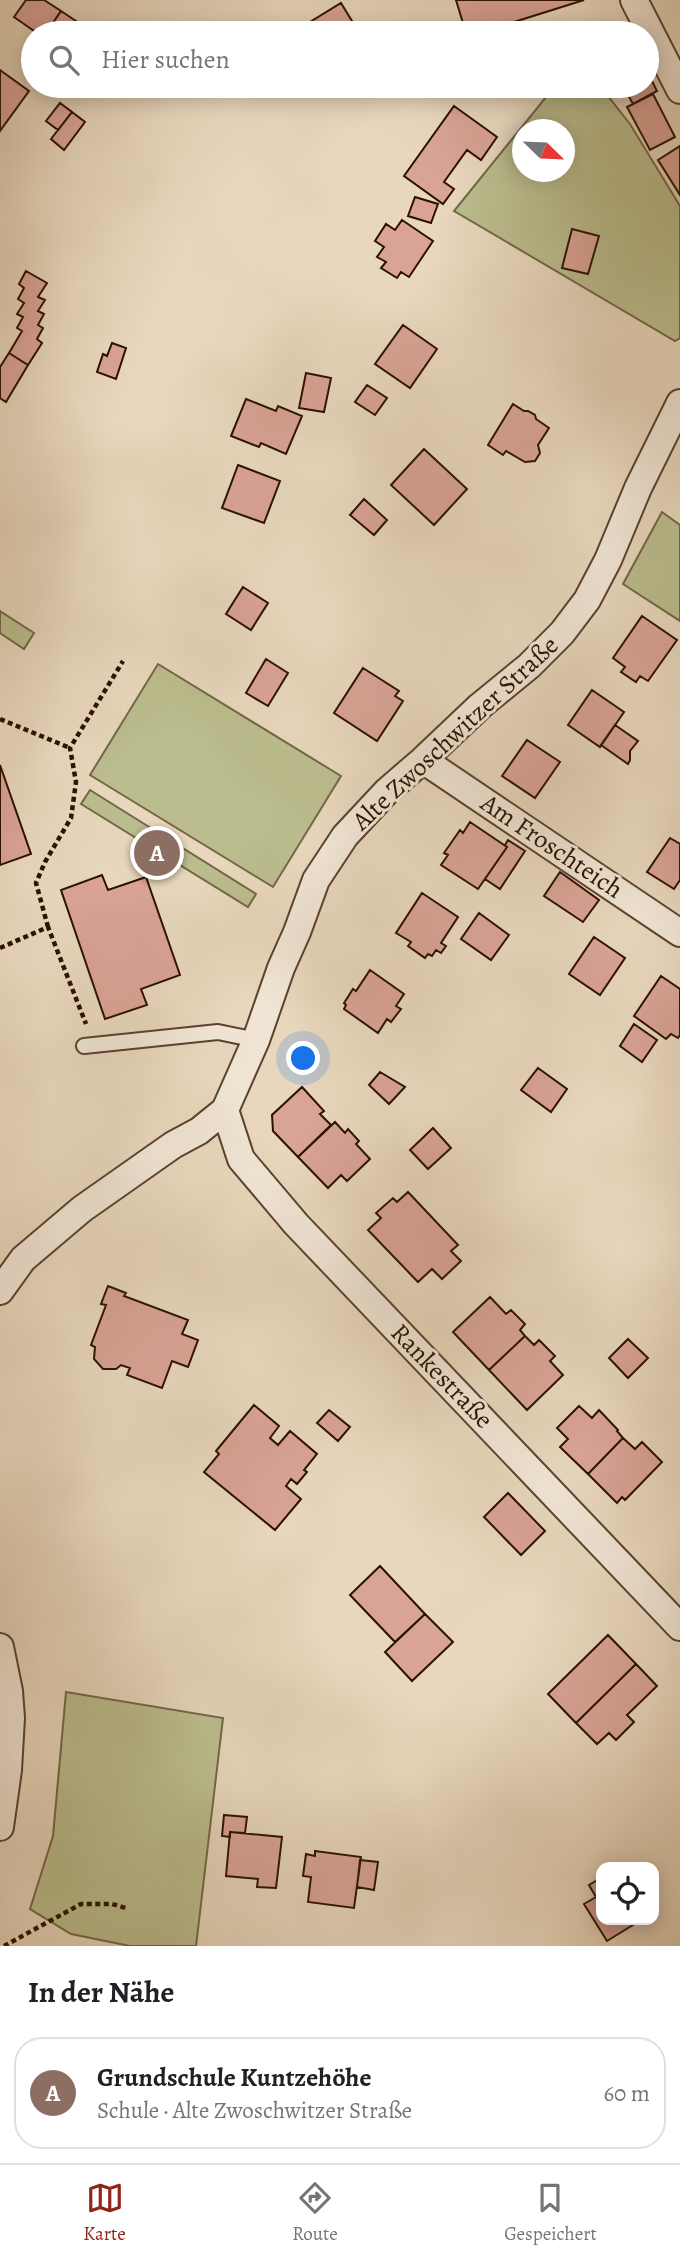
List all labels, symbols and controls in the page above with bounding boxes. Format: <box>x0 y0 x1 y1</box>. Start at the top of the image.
search box <box>21 21 659 98</box>
icon: search <box>45 41 83 79</box>
text: Hier suchen <box>101 42 230 77</box>
north arrow <box>512 119 575 182</box>
street label: Alte Zwoschwitzer Straße <box>343 628 566 839</box>
street label: Am Froschteich <box>473 785 630 907</box>
pin: A <box>134 827 180 879</box>
your location <box>286 1041 320 1075</box>
street label: Rankestraße <box>383 1316 501 1436</box>
map controls <box>596 1862 659 1925</box>
button: locate <box>596 1862 659 1925</box>
text: In der Nähe <box>28 1972 174 2012</box>
text: Grundschule Kuntzehöhe <box>97 2060 371 2095</box>
text: A <box>46 2078 60 2109</box>
text: 60 m <box>603 2078 650 2109</box>
text: Schule · Alte Zwoschwitzer Straße <box>97 2095 412 2126</box>
tab: Karte <box>83 2179 126 2247</box>
tab: Route <box>292 2179 338 2247</box>
tab: Gespeichert <box>504 2179 597 2247</box>

